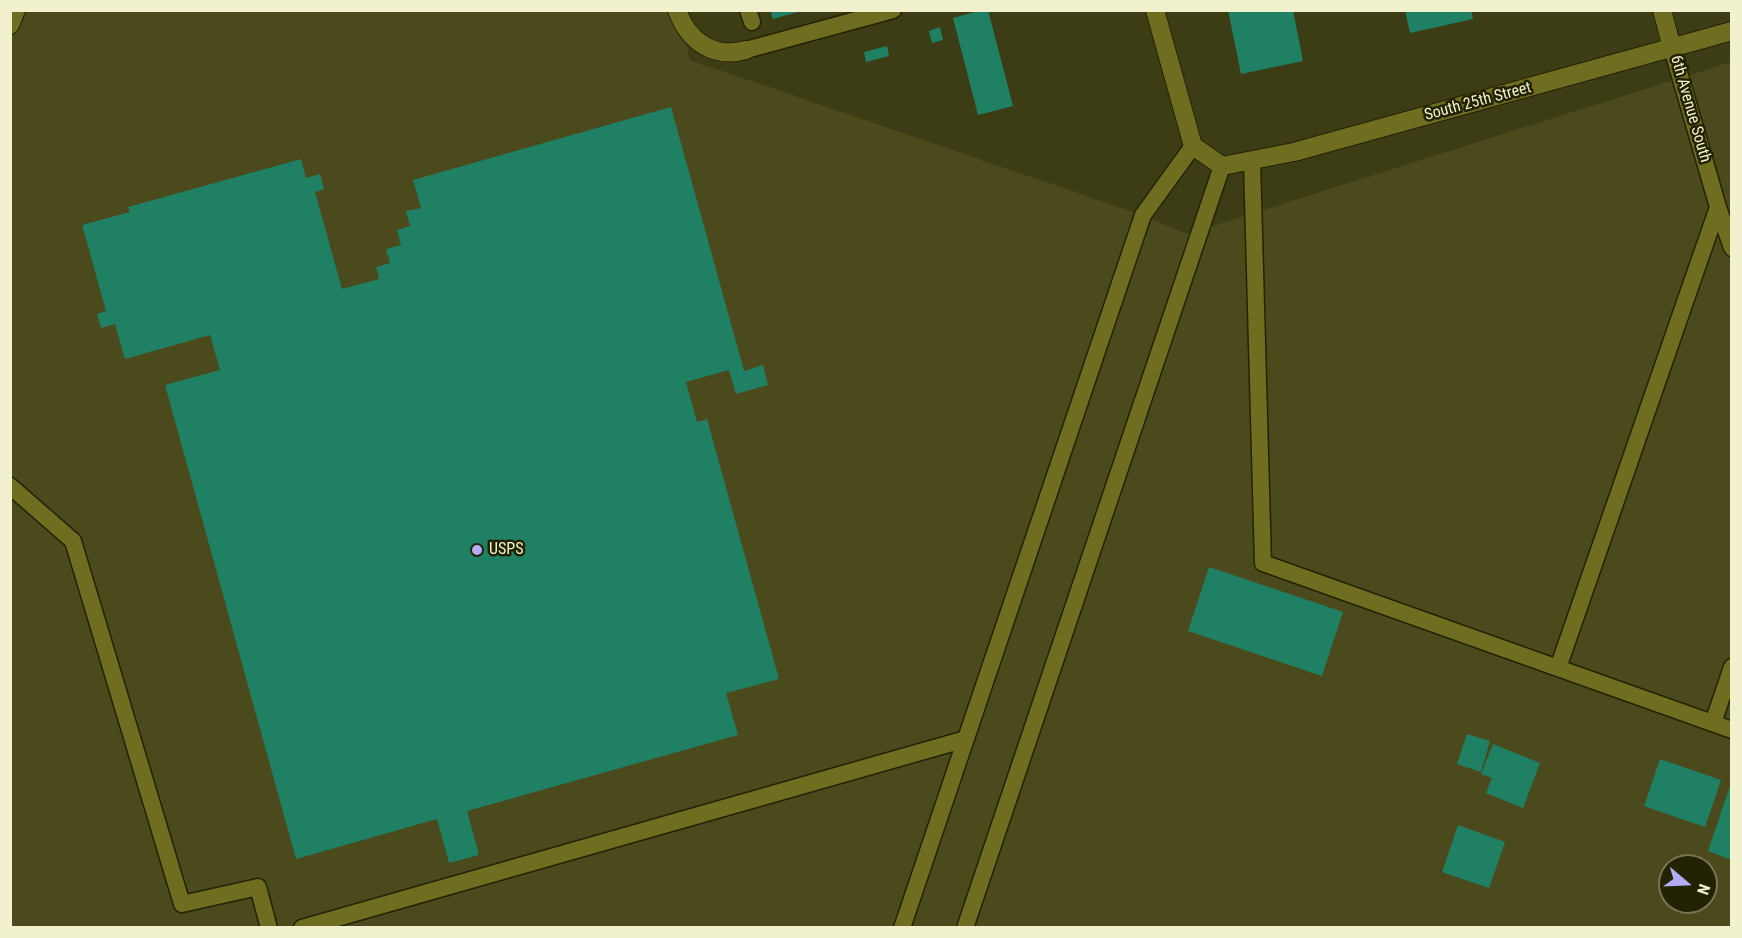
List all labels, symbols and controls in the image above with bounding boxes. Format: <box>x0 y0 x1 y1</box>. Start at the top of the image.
street label: 6th Avenue South <box>1666 53 1714 165</box>
street label: South 25th Street <box>1423 79 1533 125</box>
place label: USPS <box>489 540 523 560</box>
marker: USPS <box>470 543 484 557</box>
north arrow <box>1658 854 1718 914</box>
text: N <box>1693 882 1714 897</box>

